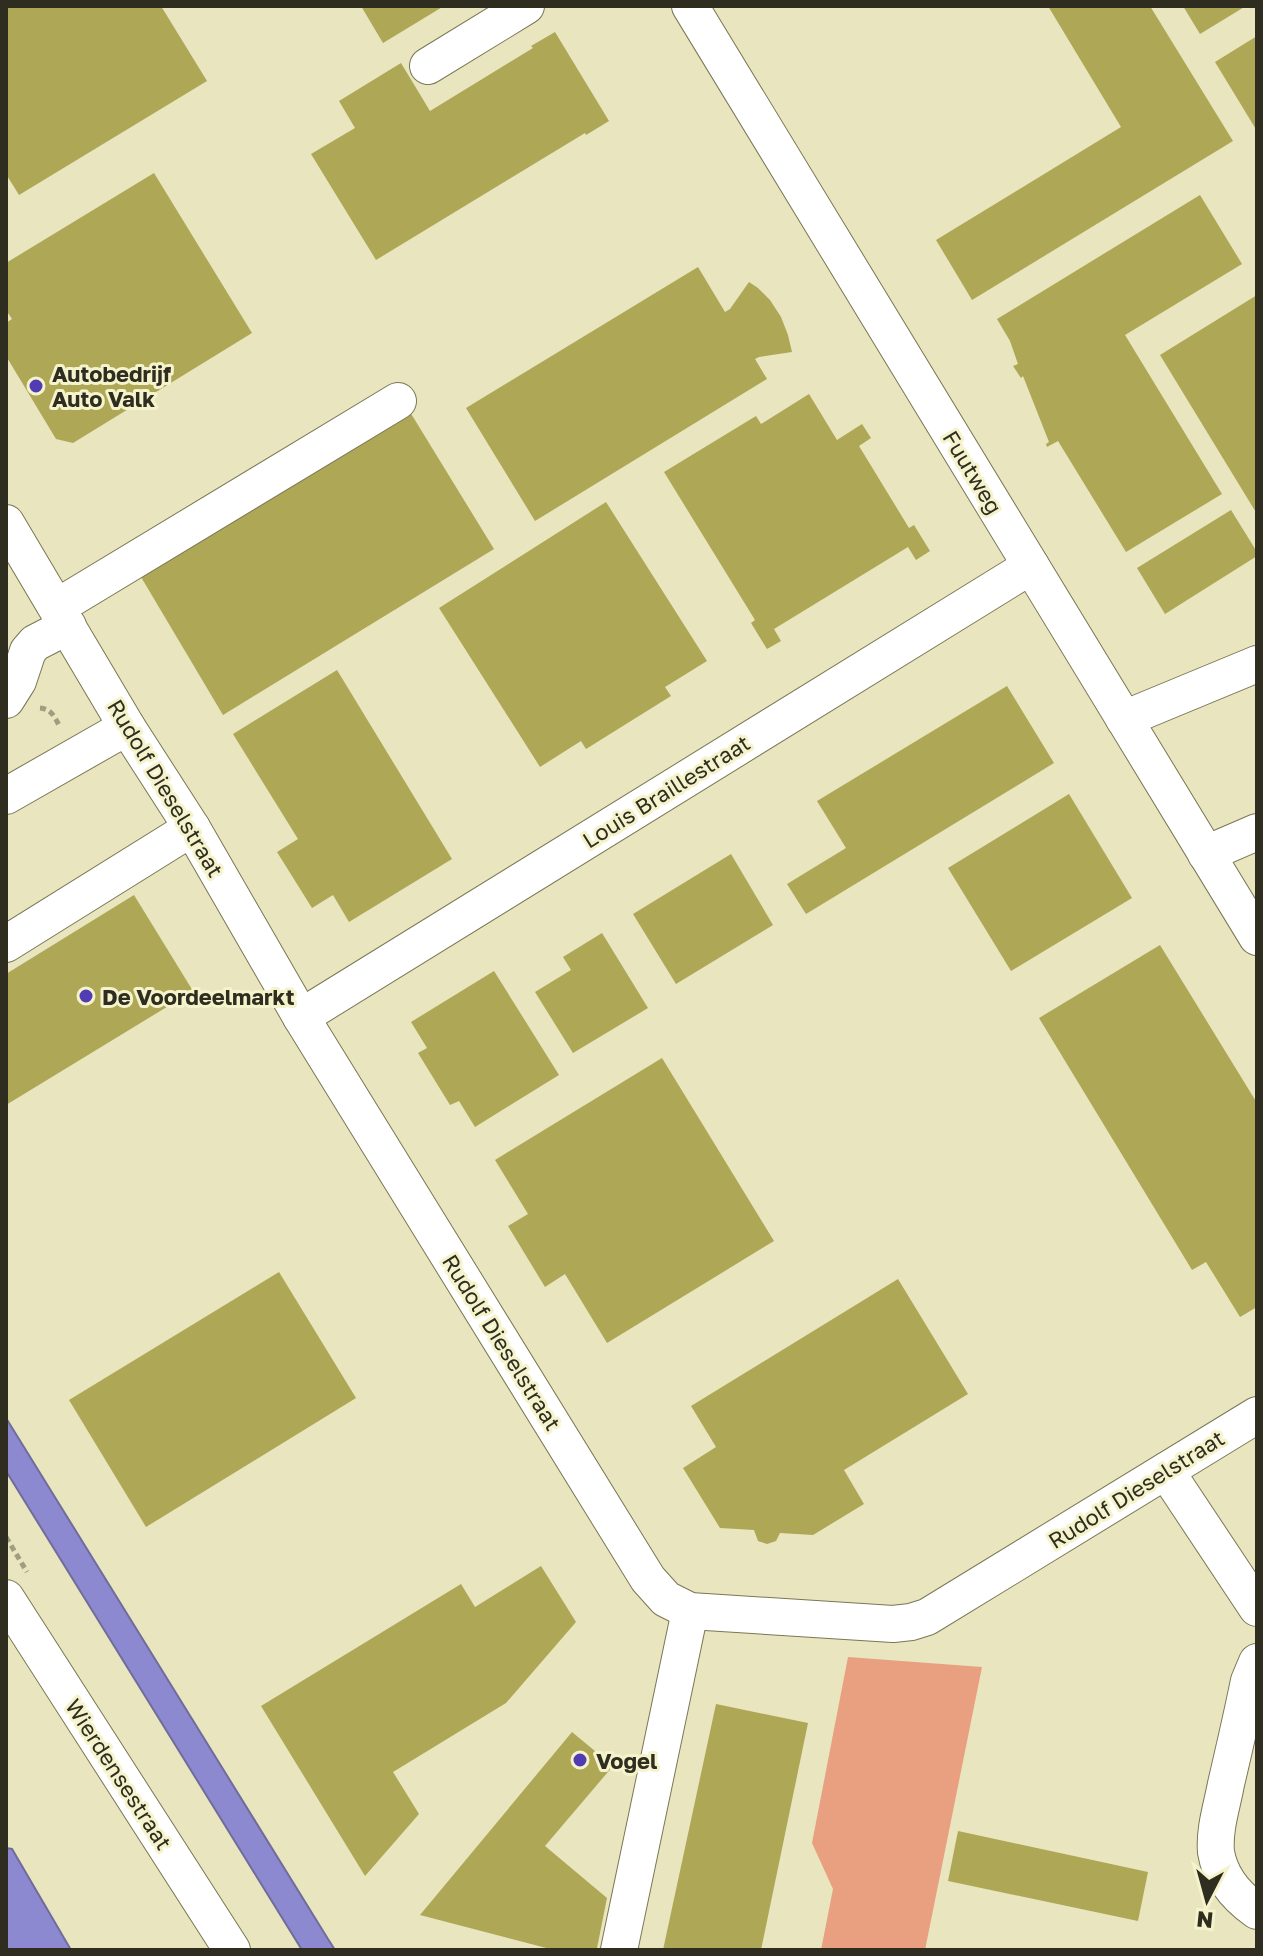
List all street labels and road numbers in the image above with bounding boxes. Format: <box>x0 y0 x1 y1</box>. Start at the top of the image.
street label: Fuutweg <box>938 425 1008 519</box>
street label: Rudolf Dieselstraat <box>102 694 230 882</box>
street label: Louis Braillestraat <box>577 729 755 853</box>
street label: Rudolf Dieselstraat <box>437 1249 567 1435</box>
street label: Rudolf Dieselstraat <box>1043 1424 1229 1554</box>
street label: Wierdensestraat <box>60 1693 178 1855</box>

